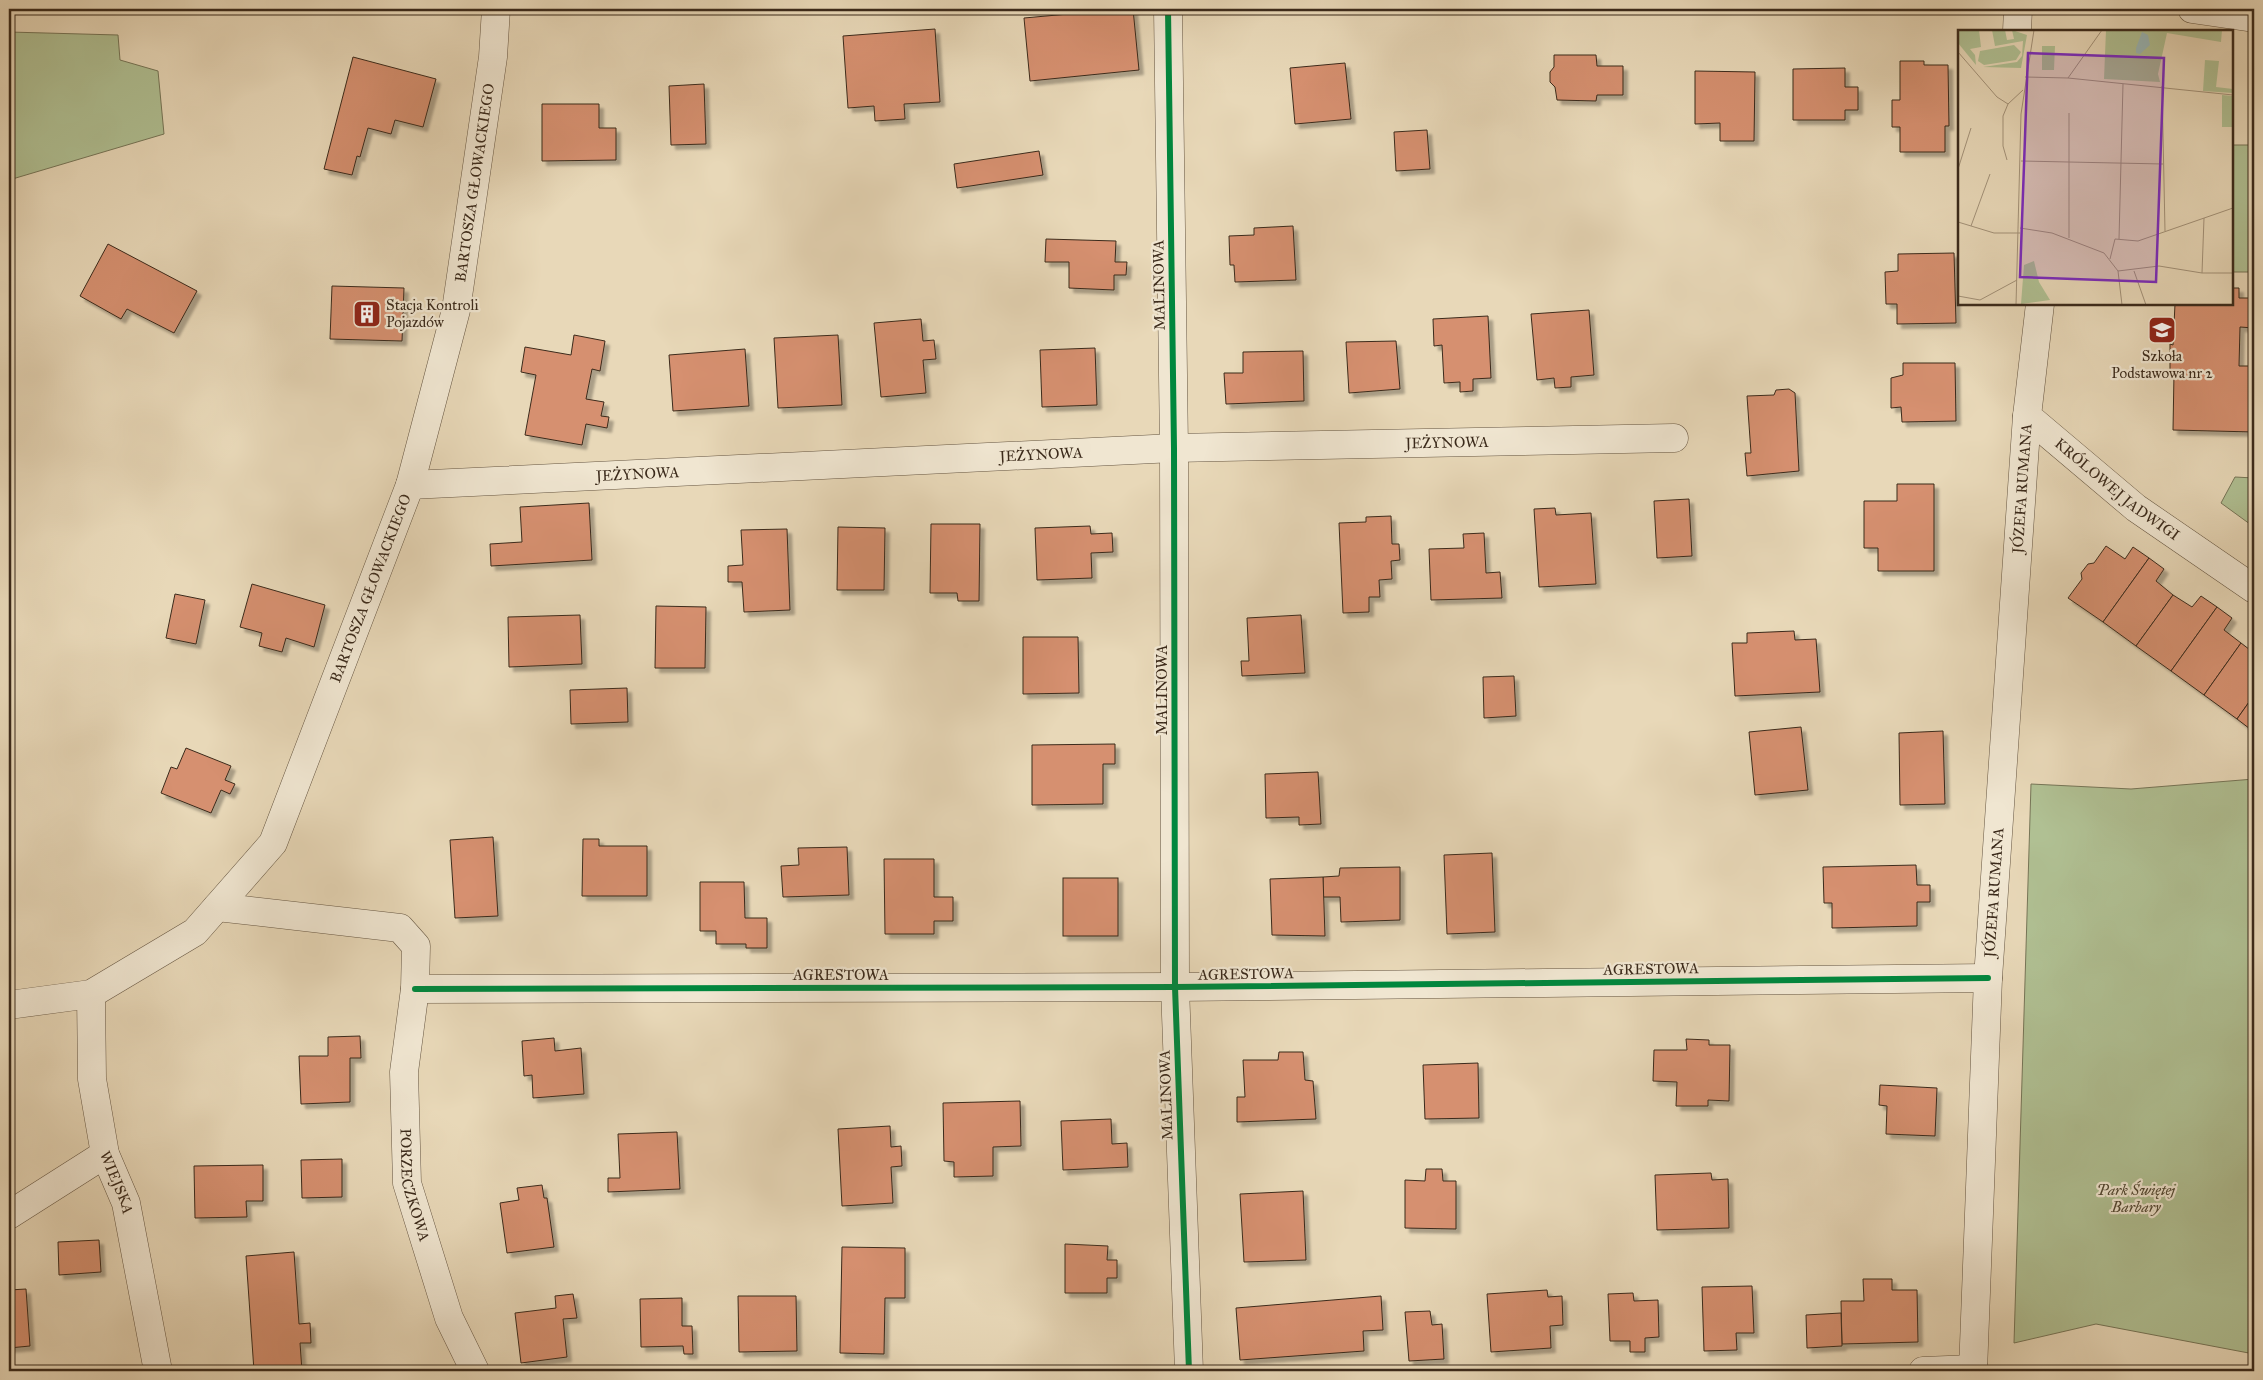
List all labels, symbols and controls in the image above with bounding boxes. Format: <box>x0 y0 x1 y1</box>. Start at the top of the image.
inset map <box>1958 30 2233 305</box>
street label: BARTOSZA GŁOWACKIEGO <box>451 82 498 283</box>
street label: MALINOWA <box>1149 240 1169 330</box>
place label: Stacja Kontroli Pojazdów <box>386 296 479 331</box>
building icon: Stacja Kontroli Pojazdów <box>352 299 382 329</box>
school or university icon: Szkoła Podstawowa nr 2 <box>2147 315 2177 345</box>
place label: Szkoła Podstawowa nr 2 <box>2111 347 2213 382</box>
street label: JÓZEFA RUMANA <box>2008 423 2035 556</box>
street label: JEŻYNOWA <box>1403 433 1489 453</box>
street label: KRÓLOWEJ JADWIGI <box>2051 434 2183 544</box>
street label: JEŻYNOWA <box>997 443 1083 467</box>
street label: JEŻYNOWA <box>594 463 680 486</box>
street label: BARTOSZA GŁOWACKIEGO <box>326 491 415 685</box>
street label: MALINOWA <box>1153 645 1171 735</box>
street label: JÓZEFA RUMANA <box>1980 827 2007 960</box>
street label: AGRESTOWA <box>1602 959 1699 979</box>
street label: AGRESTOWA <box>1197 964 1294 984</box>
street label: AGRESTOWA <box>792 966 889 984</box>
street label: MALINOWA <box>1155 1049 1177 1141</box>
street label: PORZECZKOWA <box>397 1128 434 1244</box>
street label: WIEJSKA <box>96 1148 137 1215</box>
park label: Park Świętej Barbary <box>2097 1180 2176 1216</box>

